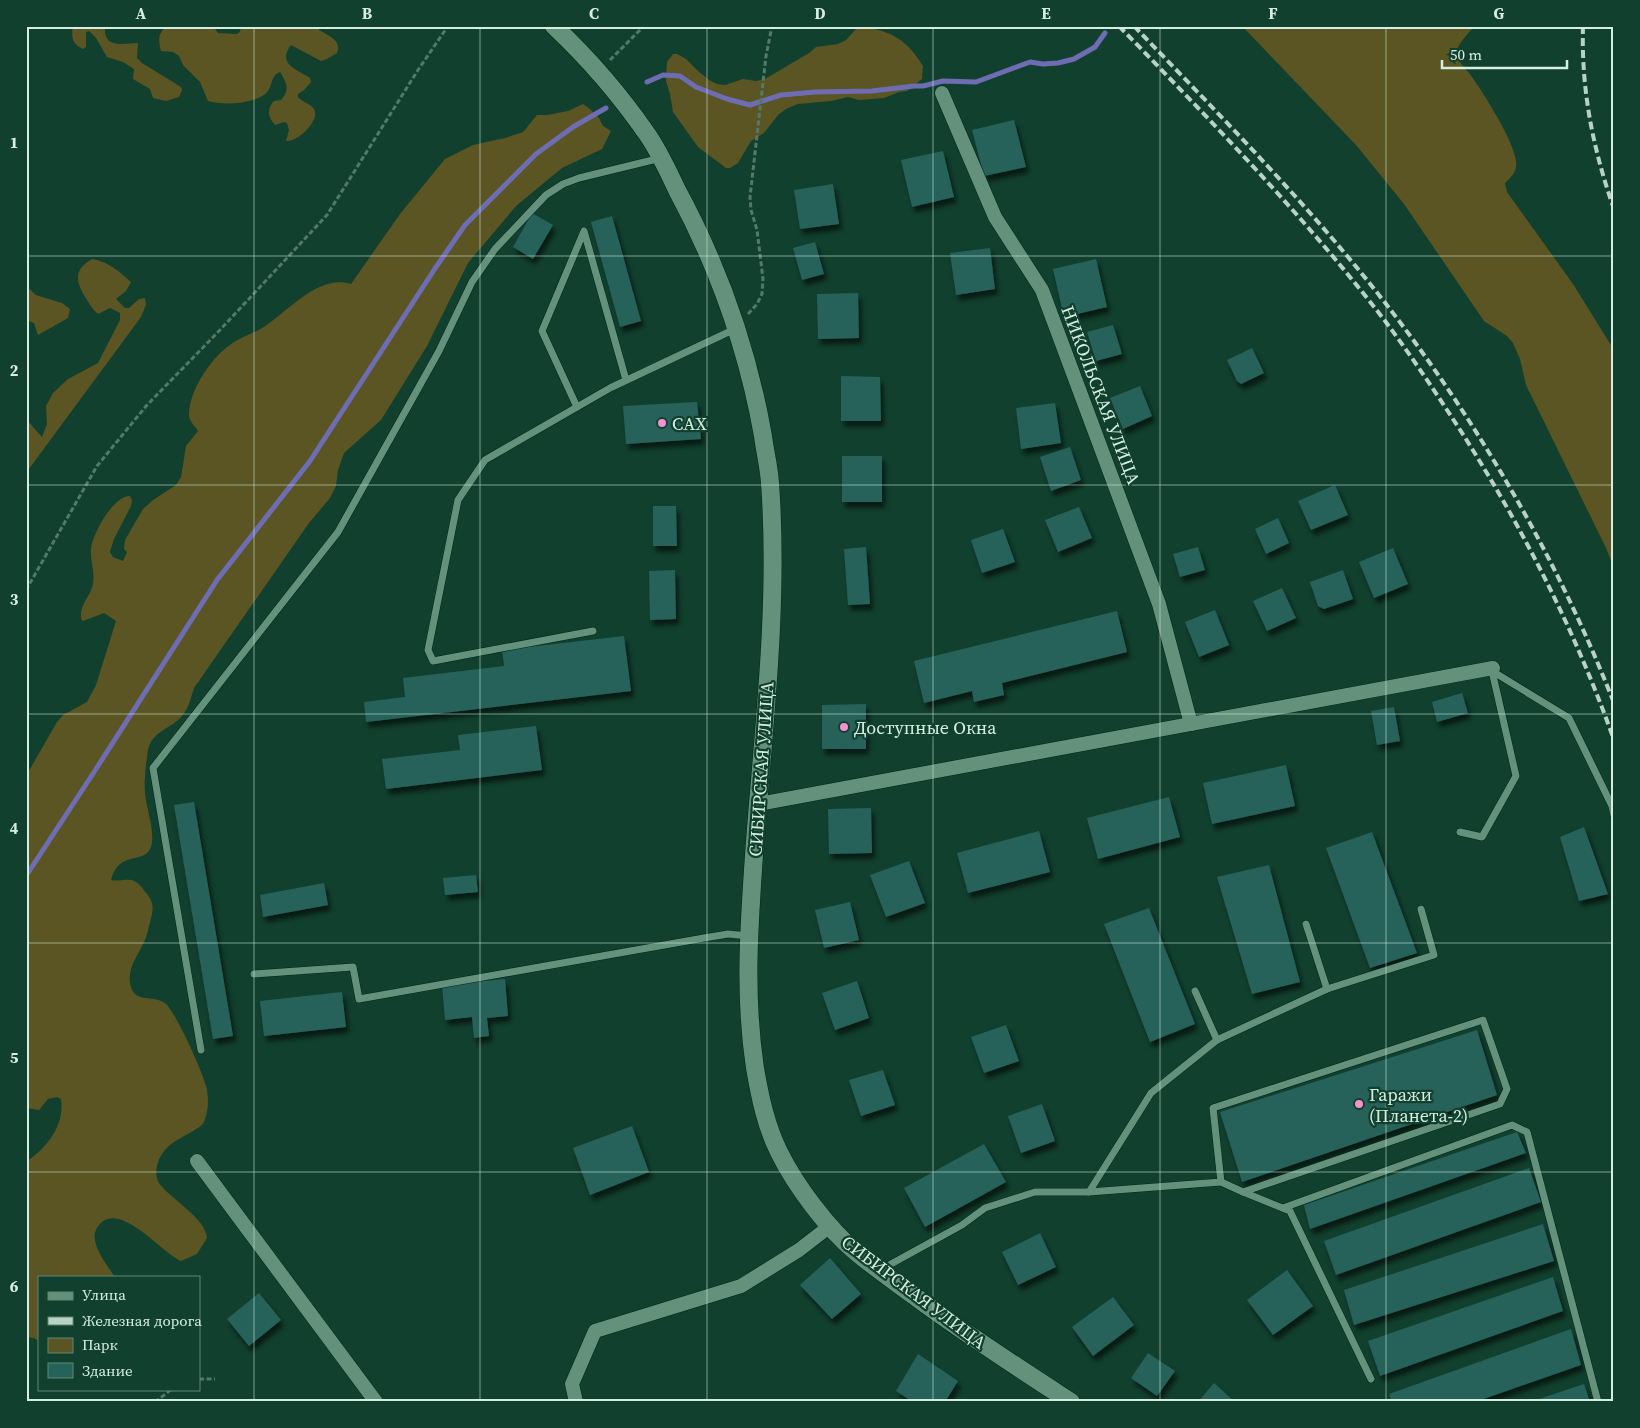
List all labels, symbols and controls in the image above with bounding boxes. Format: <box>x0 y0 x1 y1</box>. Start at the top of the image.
text: A <box>136 2 147 24</box>
text: B <box>362 2 373 24</box>
text: C <box>589 2 599 24</box>
text: D <box>814 2 826 24</box>
text: E <box>1041 2 1051 24</box>
text: F <box>1268 2 1278 24</box>
text: G <box>1494 2 1505 24</box>
scale bar <box>1442 38 1568 70</box>
text: 50 m <box>1450 44 1482 65</box>
text: 1 <box>10 131 18 153</box>
street label: НИКОЛЬСКАЯ УЛИЦА <box>1055 302 1147 488</box>
text: 2 <box>10 359 19 381</box>
place label: САХ <box>672 411 707 436</box>
marker: САХ <box>656 417 668 429</box>
text: 3 <box>10 588 19 610</box>
street label: СИБИРСКАЯ УЛИЦА <box>742 681 780 857</box>
place label: Доступные Окна <box>854 715 997 740</box>
marker: Доступные Окна <box>838 721 850 733</box>
text: 4 <box>10 817 19 839</box>
text: 5 <box>10 1046 19 1068</box>
place label: Гаражи (Планета-2) <box>1369 1082 1468 1128</box>
marker: Гаражи (Планета-2) <box>1353 1098 1365 1110</box>
street label: СИБИРСКАЯ УЛИЦА <box>836 1229 992 1355</box>
text: 6 <box>10 1275 19 1297</box>
legend <box>38 1276 200 1390</box>
text: Улица <box>82 1284 126 1305</box>
text: Железная дорога <box>82 1310 202 1331</box>
text: Парк <box>82 1334 118 1355</box>
text: Здание <box>82 1360 133 1381</box>

